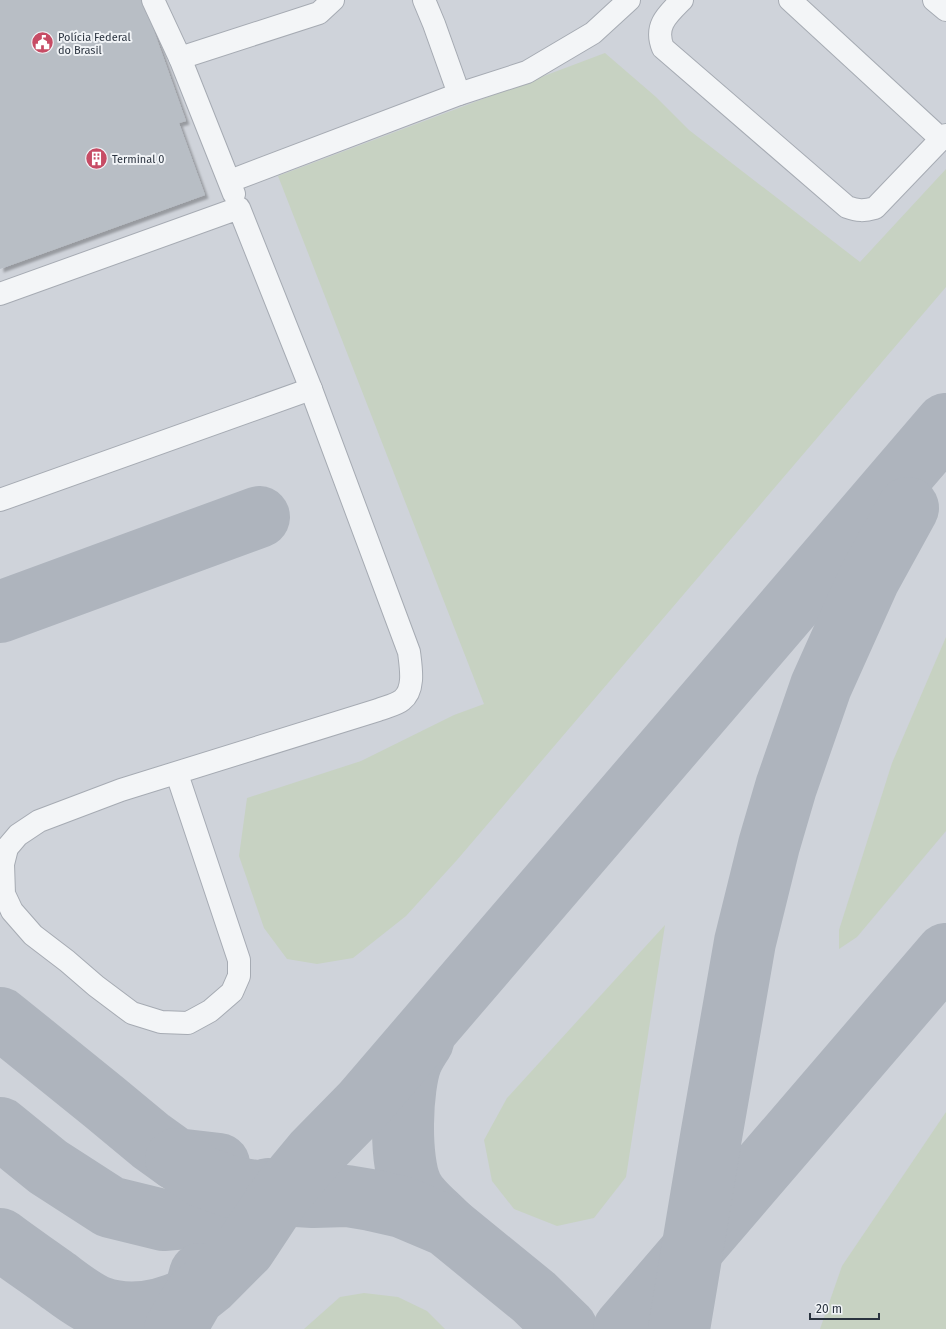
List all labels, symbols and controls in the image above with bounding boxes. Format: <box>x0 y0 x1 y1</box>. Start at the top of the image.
public building icon: Polícia Federal do Brasil <box>29 30 55 56</box>
place label: Polícia Federal do Brasil <box>58 31 131 57</box>
building icon: Terminal 0 <box>83 146 109 172</box>
place label: Terminal 0 <box>112 153 164 166</box>
scale bar <box>810 1295 879 1321</box>
text: 20 m <box>816 1302 842 1316</box>

